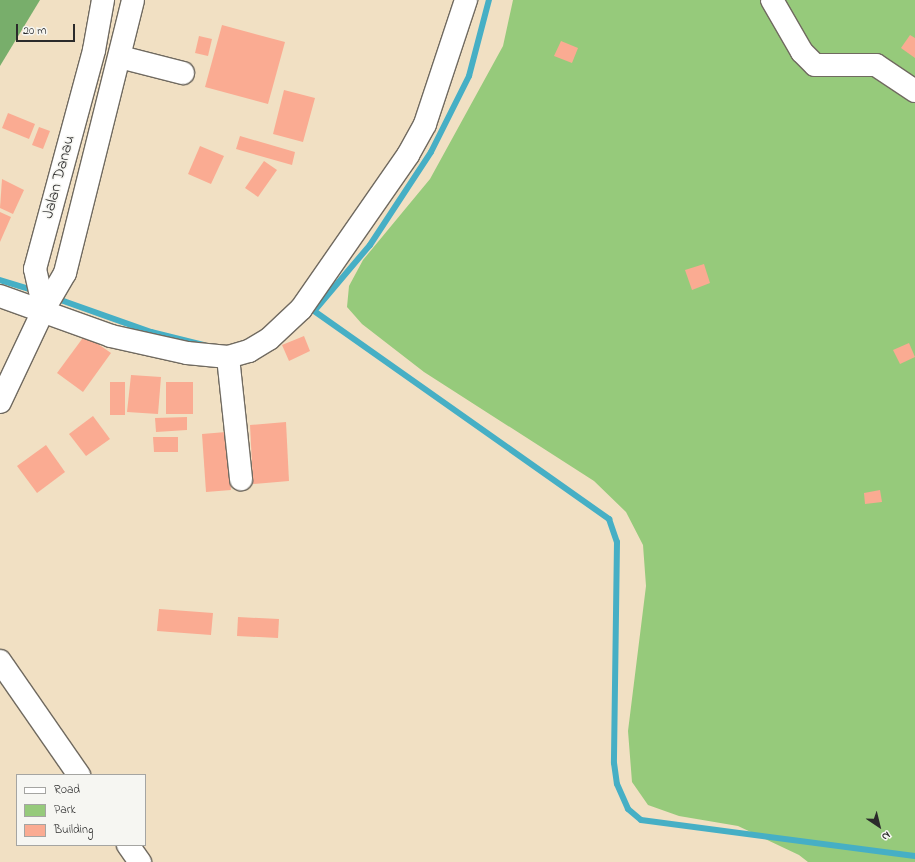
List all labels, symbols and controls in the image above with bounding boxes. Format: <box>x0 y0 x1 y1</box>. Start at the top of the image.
scale bar <box>18 16 77 42</box>
text: 20 m <box>23 22 46 40</box>
street label: Jalan Danau <box>39 133 79 221</box>
legend <box>16 774 146 846</box>
text: Road <box>54 781 80 799</box>
text: Park <box>54 801 76 819</box>
north arrow <box>859 806 899 846</box>
text: Building <box>54 821 93 839</box>
text: N <box>878 827 894 845</box>

